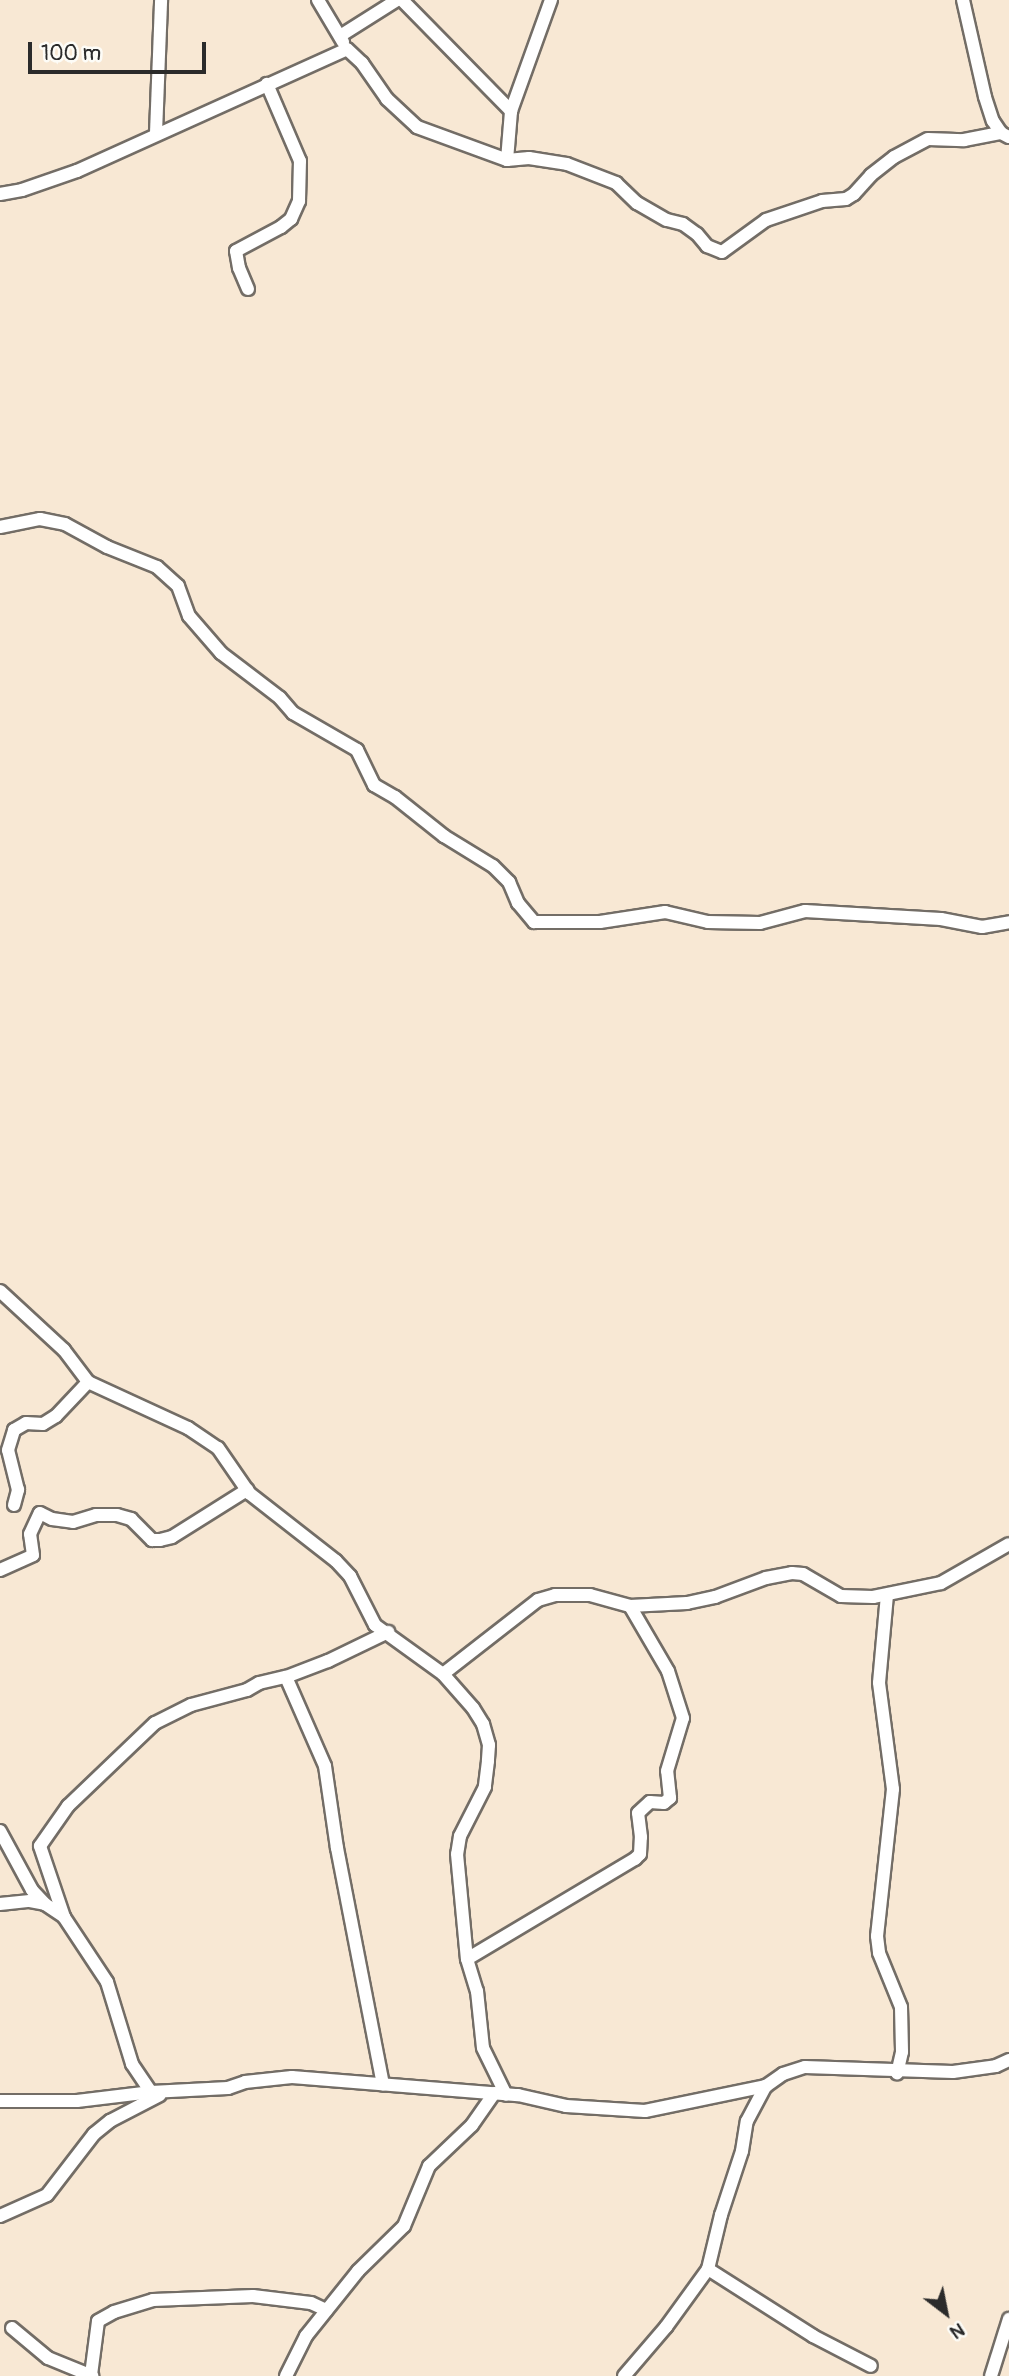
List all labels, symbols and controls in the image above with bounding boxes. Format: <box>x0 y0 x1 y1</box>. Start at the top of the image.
scale bar <box>32 28 210 72</box>
text: 100 m <box>41 40 101 67</box>
north arrow <box>911 2278 981 2348</box>
text: N <box>945 2317 969 2344</box>

